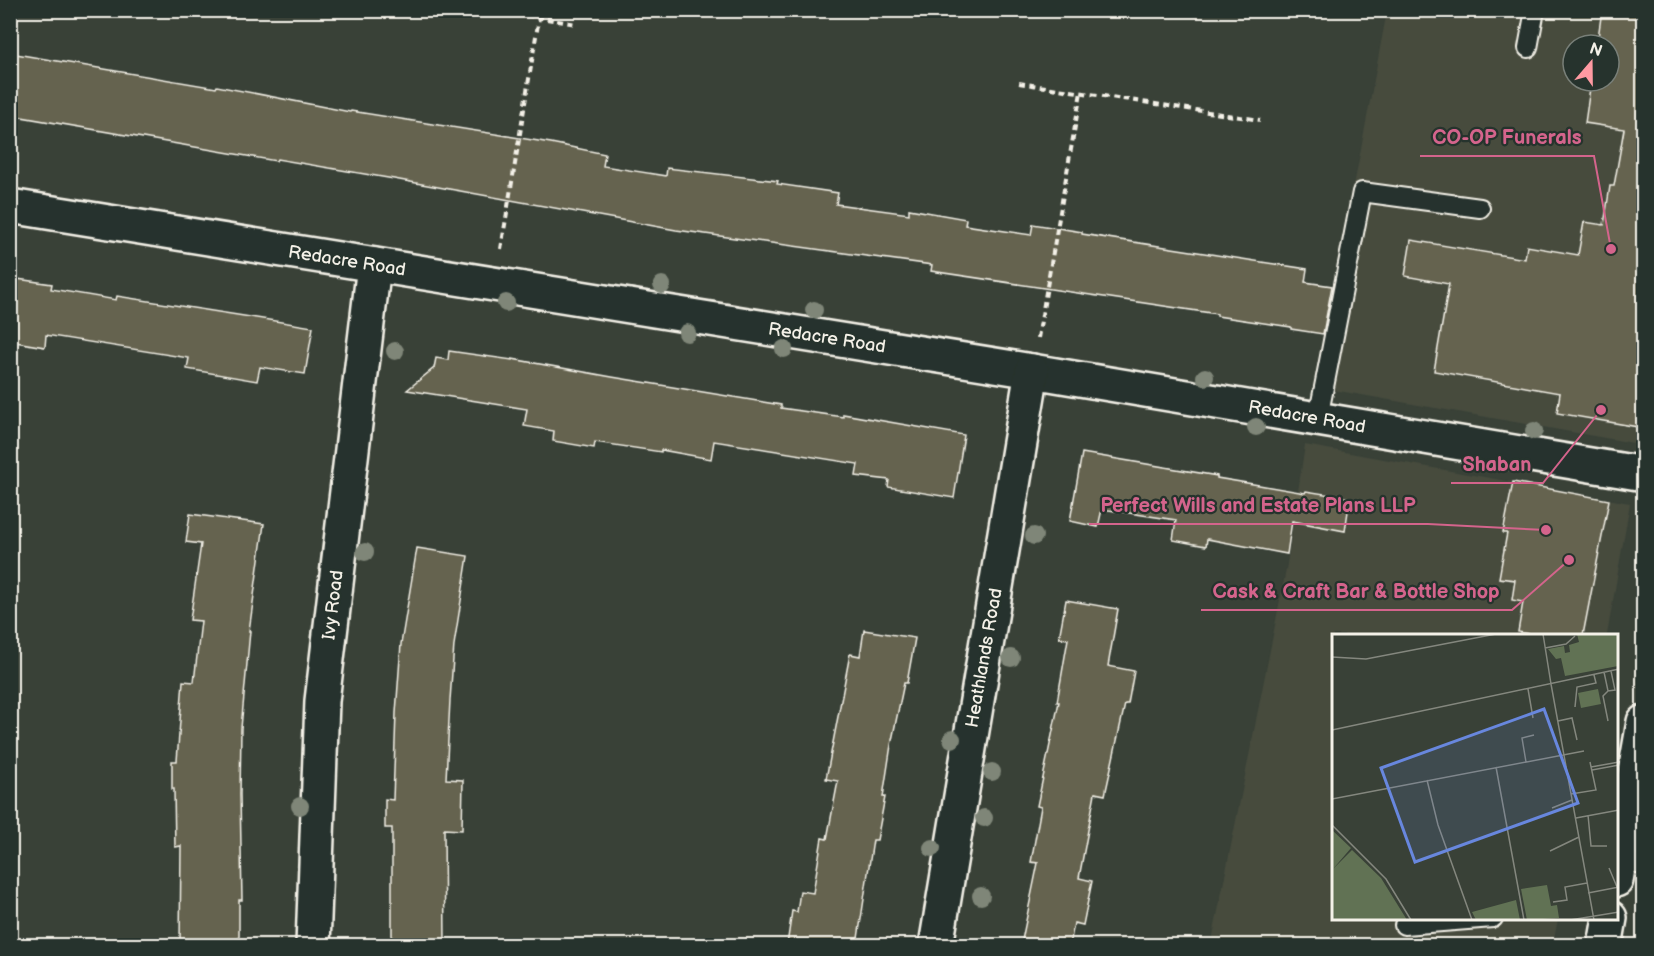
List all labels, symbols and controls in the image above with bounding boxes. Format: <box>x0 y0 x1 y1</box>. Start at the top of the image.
north arrow <box>1561 33 1621 93</box>
text: N <box>1587 39 1605 61</box>
callout: CO-OP Funerals <box>1420 118 1594 156</box>
text: CO-OP Funerals <box>1432 126 1582 150</box>
street label: Redacre Road <box>287 241 407 281</box>
street label: Redacre Road <box>767 318 887 358</box>
street label: Redacre Road <box>1247 396 1367 438</box>
callout: Shaban <box>1451 445 1543 483</box>
text: Shaban <box>1463 453 1531 477</box>
callout: Perfect Wills and Estate Plans LLP <box>1089 486 1428 524</box>
text: Perfect Wills and Estate Plans LLP <box>1100 494 1416 518</box>
street label: Ivy Road <box>318 569 348 641</box>
callout: Cask & Craft Bar & Bottle Shop <box>1201 572 1512 610</box>
text: Cask & Craft Bar & Bottle Shop <box>1212 580 1500 604</box>
street label: Heathlands Road <box>961 587 1007 729</box>
inset map <box>1332 634 1618 920</box>

